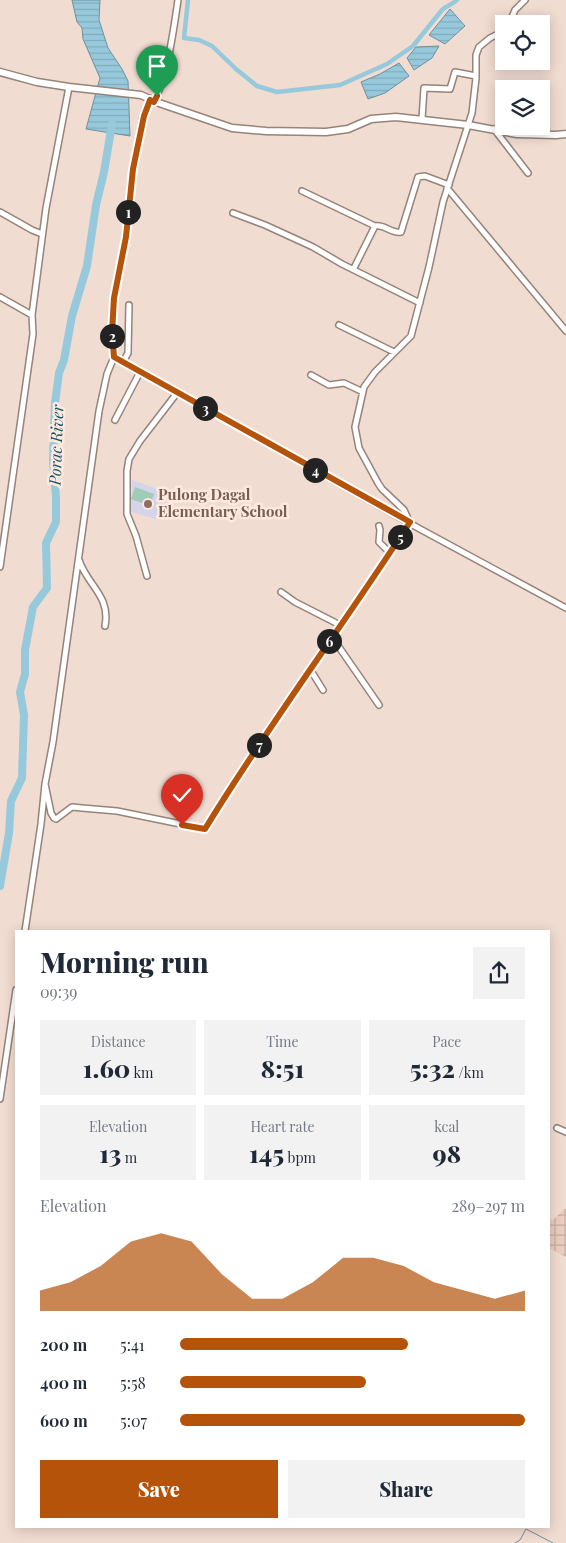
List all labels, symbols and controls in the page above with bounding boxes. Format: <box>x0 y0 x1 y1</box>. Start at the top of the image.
map controls <box>495 15 550 135</box>
button: locate <box>495 15 550 70</box>
pin <box>136 45 178 96</box>
icon: arrive <box>143 52 171 80</box>
button: layers <box>495 80 550 135</box>
pin: 1 <box>116 200 140 224</box>
text: 1 <box>126 203 131 222</box>
pin: 2 <box>100 324 124 348</box>
text: 2 <box>109 327 116 346</box>
pin: 3 <box>192 396 218 420</box>
text: 3 <box>202 399 209 418</box>
water label: Porac River <box>44 403 67 487</box>
pin: 4 <box>302 458 328 482</box>
text: 4 <box>312 461 319 480</box>
place label: Pulong Dagal Elementary School <box>158 484 288 521</box>
marker: Pulong Dagal Elementary School <box>142 498 154 510</box>
pin: 5 <box>388 524 412 550</box>
text: 5 <box>397 528 404 547</box>
pin: 6 <box>316 628 342 654</box>
text: 6 <box>326 632 333 651</box>
pin: 7 <box>246 732 272 758</box>
text: 7 <box>256 736 263 755</box>
pin <box>161 774 203 825</box>
icon: check <box>168 781 196 809</box>
text: Morning run <box>40 943 209 980</box>
button: share <box>473 947 525 999</box>
text: 09:39 <box>40 981 77 1002</box>
text: Distance <box>91 1032 145 1051</box>
text: Time <box>266 1032 299 1051</box>
text: Pace <box>432 1032 461 1051</box>
text: 1.60 <box>83 1051 130 1084</box>
text: 8:51 <box>261 1051 304 1084</box>
text: 5:32 <box>410 1051 455 1084</box>
text: km <box>130 1063 154 1082</box>
text: /km <box>455 1063 484 1082</box>
text: Elevation <box>89 1117 147 1136</box>
text: Heart rate <box>250 1117 315 1136</box>
text: kcal <box>434 1117 459 1136</box>
text: 13 <box>99 1136 121 1169</box>
text: 145 <box>249 1136 284 1169</box>
text: 98 <box>433 1136 461 1169</box>
text: m <box>121 1148 137 1167</box>
text: bpm <box>284 1148 316 1167</box>
text: Elevation <box>40 1195 107 1216</box>
text: 289–297 m <box>451 1195 525 1216</box>
text: 200 m <box>40 1334 87 1355</box>
text: 5:41 <box>120 1334 145 1355</box>
text: 400 m <box>40 1372 87 1393</box>
text: 5:58 <box>120 1372 146 1393</box>
text: 600 m <box>40 1410 88 1431</box>
text: 5:07 <box>120 1410 147 1431</box>
button: Save <box>40 1460 278 1518</box>
button: Share <box>288 1460 525 1518</box>

